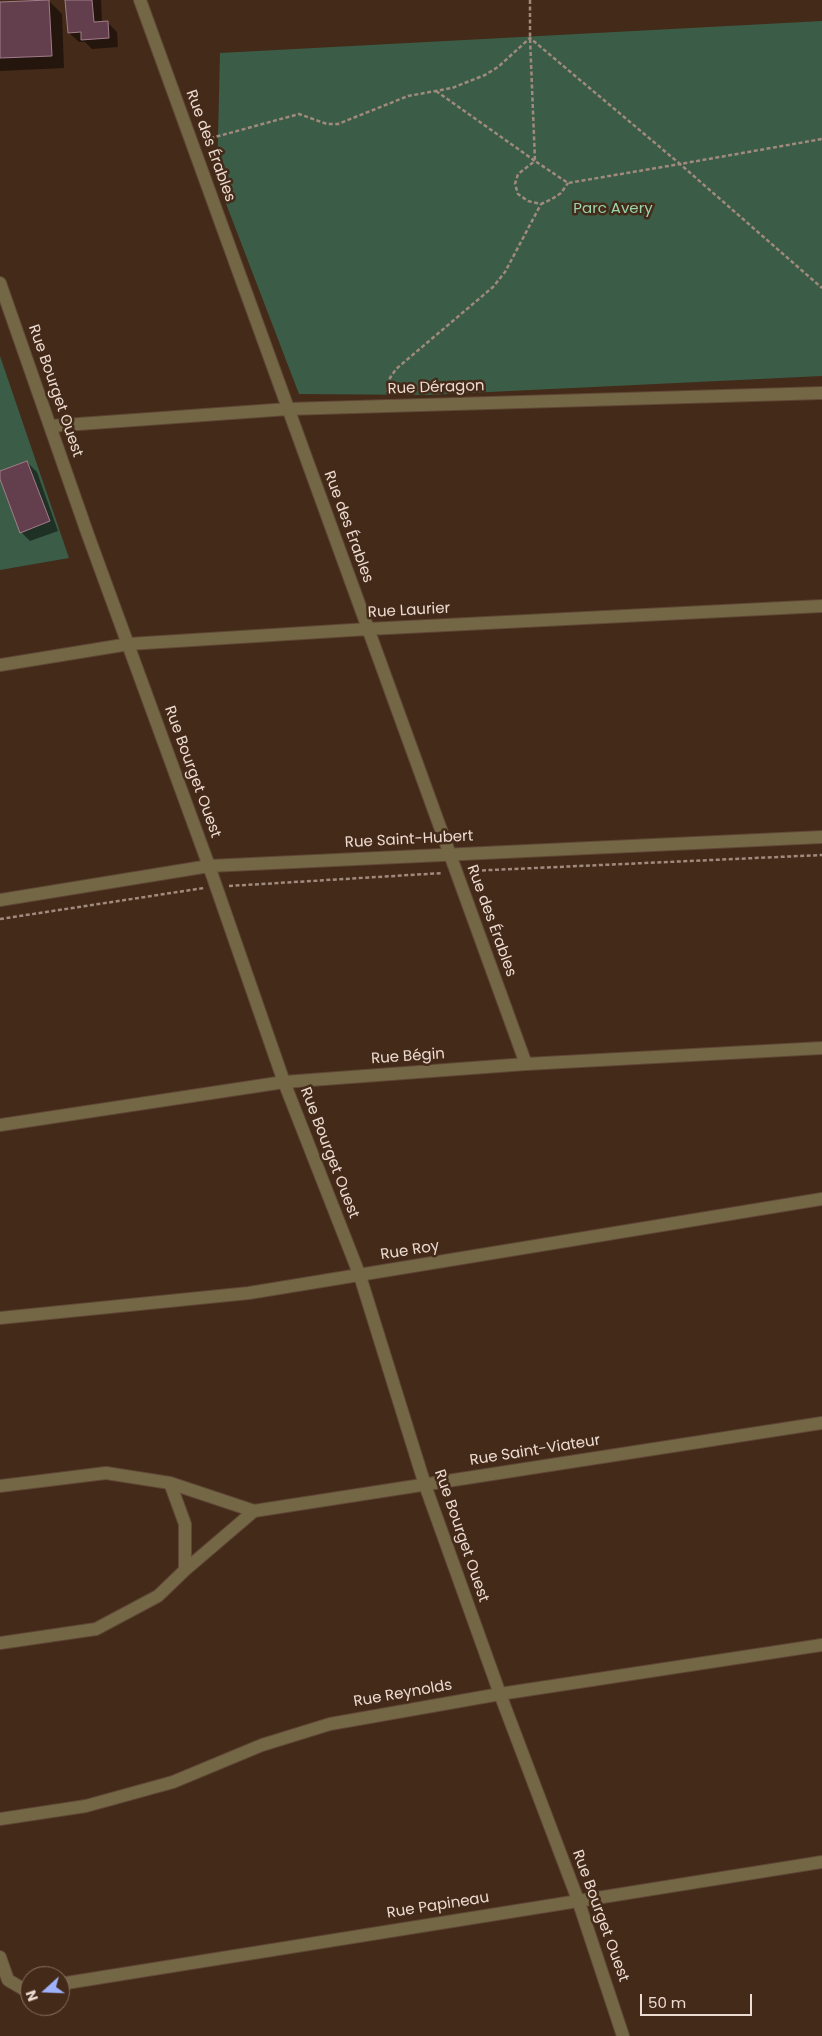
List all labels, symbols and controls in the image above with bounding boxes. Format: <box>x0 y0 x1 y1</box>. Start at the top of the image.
street label: Rue des Érables <box>181 88 239 204</box>
park label: Parc Avery <box>573 200 653 218</box>
street label: Rue Bourget Ouest <box>24 322 86 460</box>
street label: Rue Déragon <box>387 377 485 399</box>
street label: Rue des Érables <box>319 469 377 585</box>
street label: Rue Laurier <box>367 600 451 622</box>
street label: Rue Bourget Ouest <box>160 704 224 840</box>
street label: Rue Saint-Hubert <box>344 828 474 852</box>
street label: Rue des Érables <box>462 863 520 979</box>
street label: Rue Bégin <box>370 1045 446 1069</box>
street label: Rue Bourget Ouest <box>296 1085 362 1221</box>
street label: Rue Roy <box>379 1237 441 1265</box>
street label: Rue Saint-Viateur <box>468 1432 602 1470</box>
street label: Rue Bourget Ouest <box>430 1467 492 1605</box>
street label: Rue Reynolds <box>352 1676 454 1712</box>
street label: Rue Bourget Ouest <box>568 1848 632 1984</box>
street label: Rue Papineau <box>386 1889 490 1923</box>
north arrow <box>20 1966 70 2016</box>
scale bar <box>642 1984 754 2016</box>
text: N <box>21 1987 43 2004</box>
text: 50 m <box>648 1992 686 2013</box>

